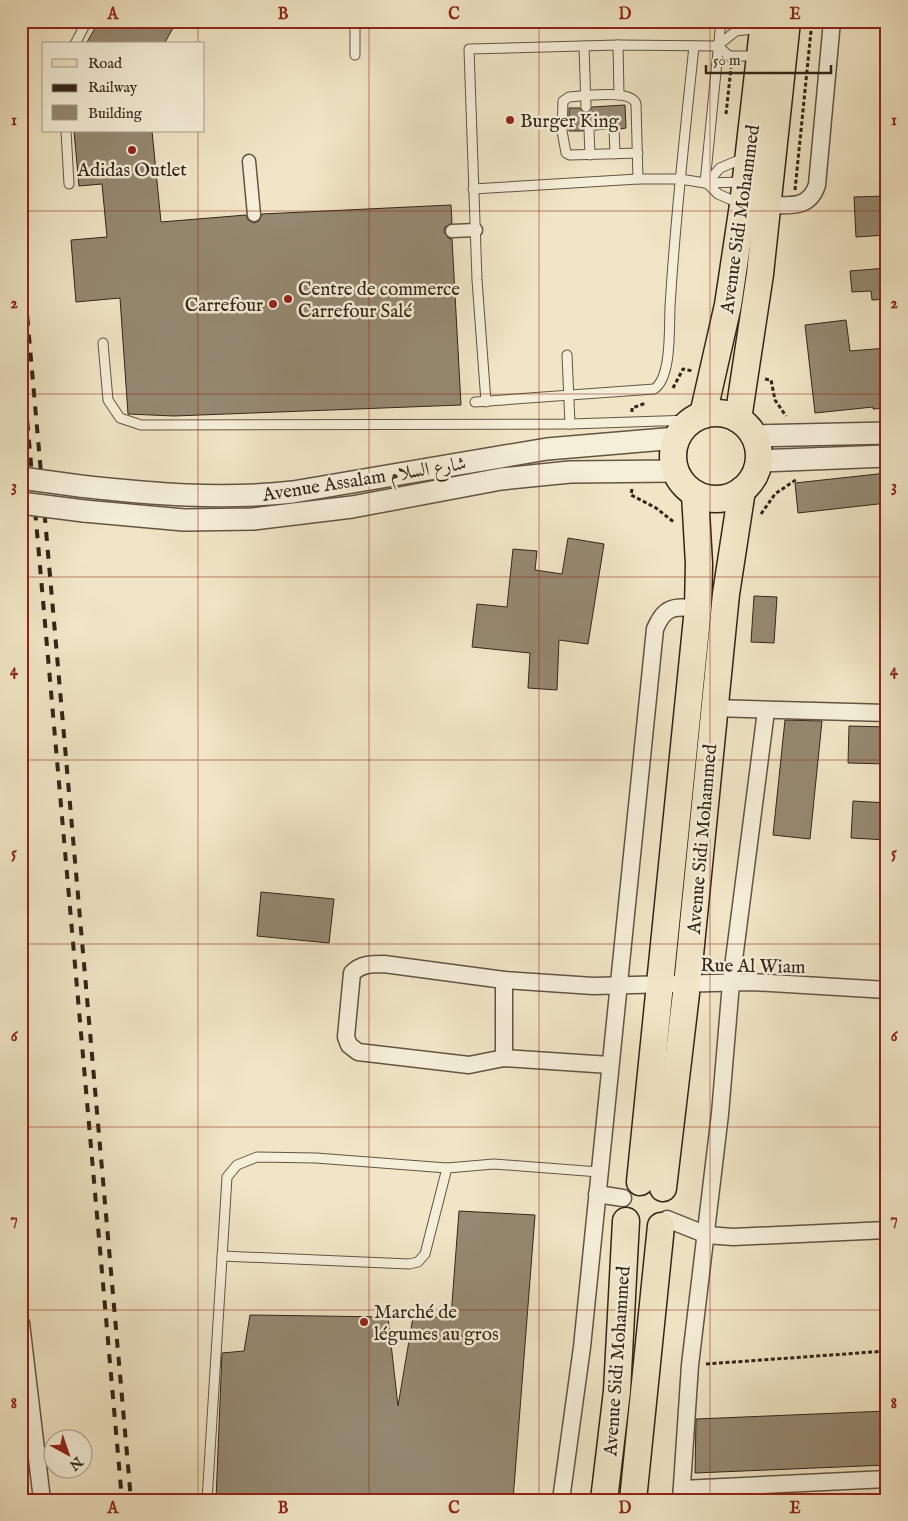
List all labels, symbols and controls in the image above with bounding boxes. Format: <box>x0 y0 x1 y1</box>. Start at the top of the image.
text: A <box>107 5 120 25</box>
text: B <box>278 5 289 25</box>
text: C <box>448 5 460 25</box>
text: D <box>619 5 632 25</box>
text: E <box>789 5 801 25</box>
legend <box>42 42 205 132</box>
scale bar <box>706 42 830 74</box>
text: 50 m <box>713 51 741 70</box>
text: Road <box>88 54 123 73</box>
text: Railway <box>88 78 138 97</box>
text: Building <box>88 104 143 123</box>
place label: Burger King <box>520 110 619 134</box>
text: 1 <box>11 111 17 131</box>
text: 1 <box>891 111 897 131</box>
marker: Burger King <box>504 114 516 126</box>
street label: Avenue Sidi Mohammed <box>716 122 766 316</box>
marker: Adidas Outlet <box>126 144 138 156</box>
place label: Adidas Outlet <box>76 159 187 183</box>
place label: Centre de commerce Carrefour Salé <box>298 278 460 324</box>
marker: Centre de commerce Carrefour Salé <box>282 293 294 305</box>
text: 2 <box>10 294 18 314</box>
place label: Carrefour <box>185 294 263 318</box>
text: 2 <box>890 294 898 314</box>
marker: Carrefour <box>267 298 279 310</box>
street label: Avenue Assalam شارع السلام <box>260 452 468 511</box>
text: 3 <box>11 477 17 497</box>
text: 3 <box>891 477 897 497</box>
text: 4 <box>10 661 19 681</box>
text: 4 <box>890 661 899 681</box>
street label: Avenue Sidi Mohammed <box>683 742 723 936</box>
text: 5 <box>11 844 17 864</box>
text: 5 <box>891 844 897 864</box>
street label: Rue Al Wiam <box>700 954 806 980</box>
text: 6 <box>11 1027 19 1047</box>
text: 6 <box>891 1027 899 1047</box>
text: 7 <box>10 1210 18 1230</box>
text: 7 <box>890 1210 898 1230</box>
street label: Avenue Sidi Mohammed <box>599 1264 637 1458</box>
place label: Marché de légumes au gros <box>374 1301 499 1347</box>
marker: Marché de légumes au gros <box>358 1316 370 1328</box>
text: 8 <box>11 1394 17 1414</box>
text: 8 <box>891 1394 897 1414</box>
north arrow <box>42 1428 92 1478</box>
text: N <box>65 1452 87 1474</box>
text: A <box>107 1499 120 1519</box>
text: B <box>278 1499 289 1519</box>
text: C <box>448 1499 460 1519</box>
text: D <box>619 1499 632 1519</box>
text: E <box>789 1499 801 1519</box>

